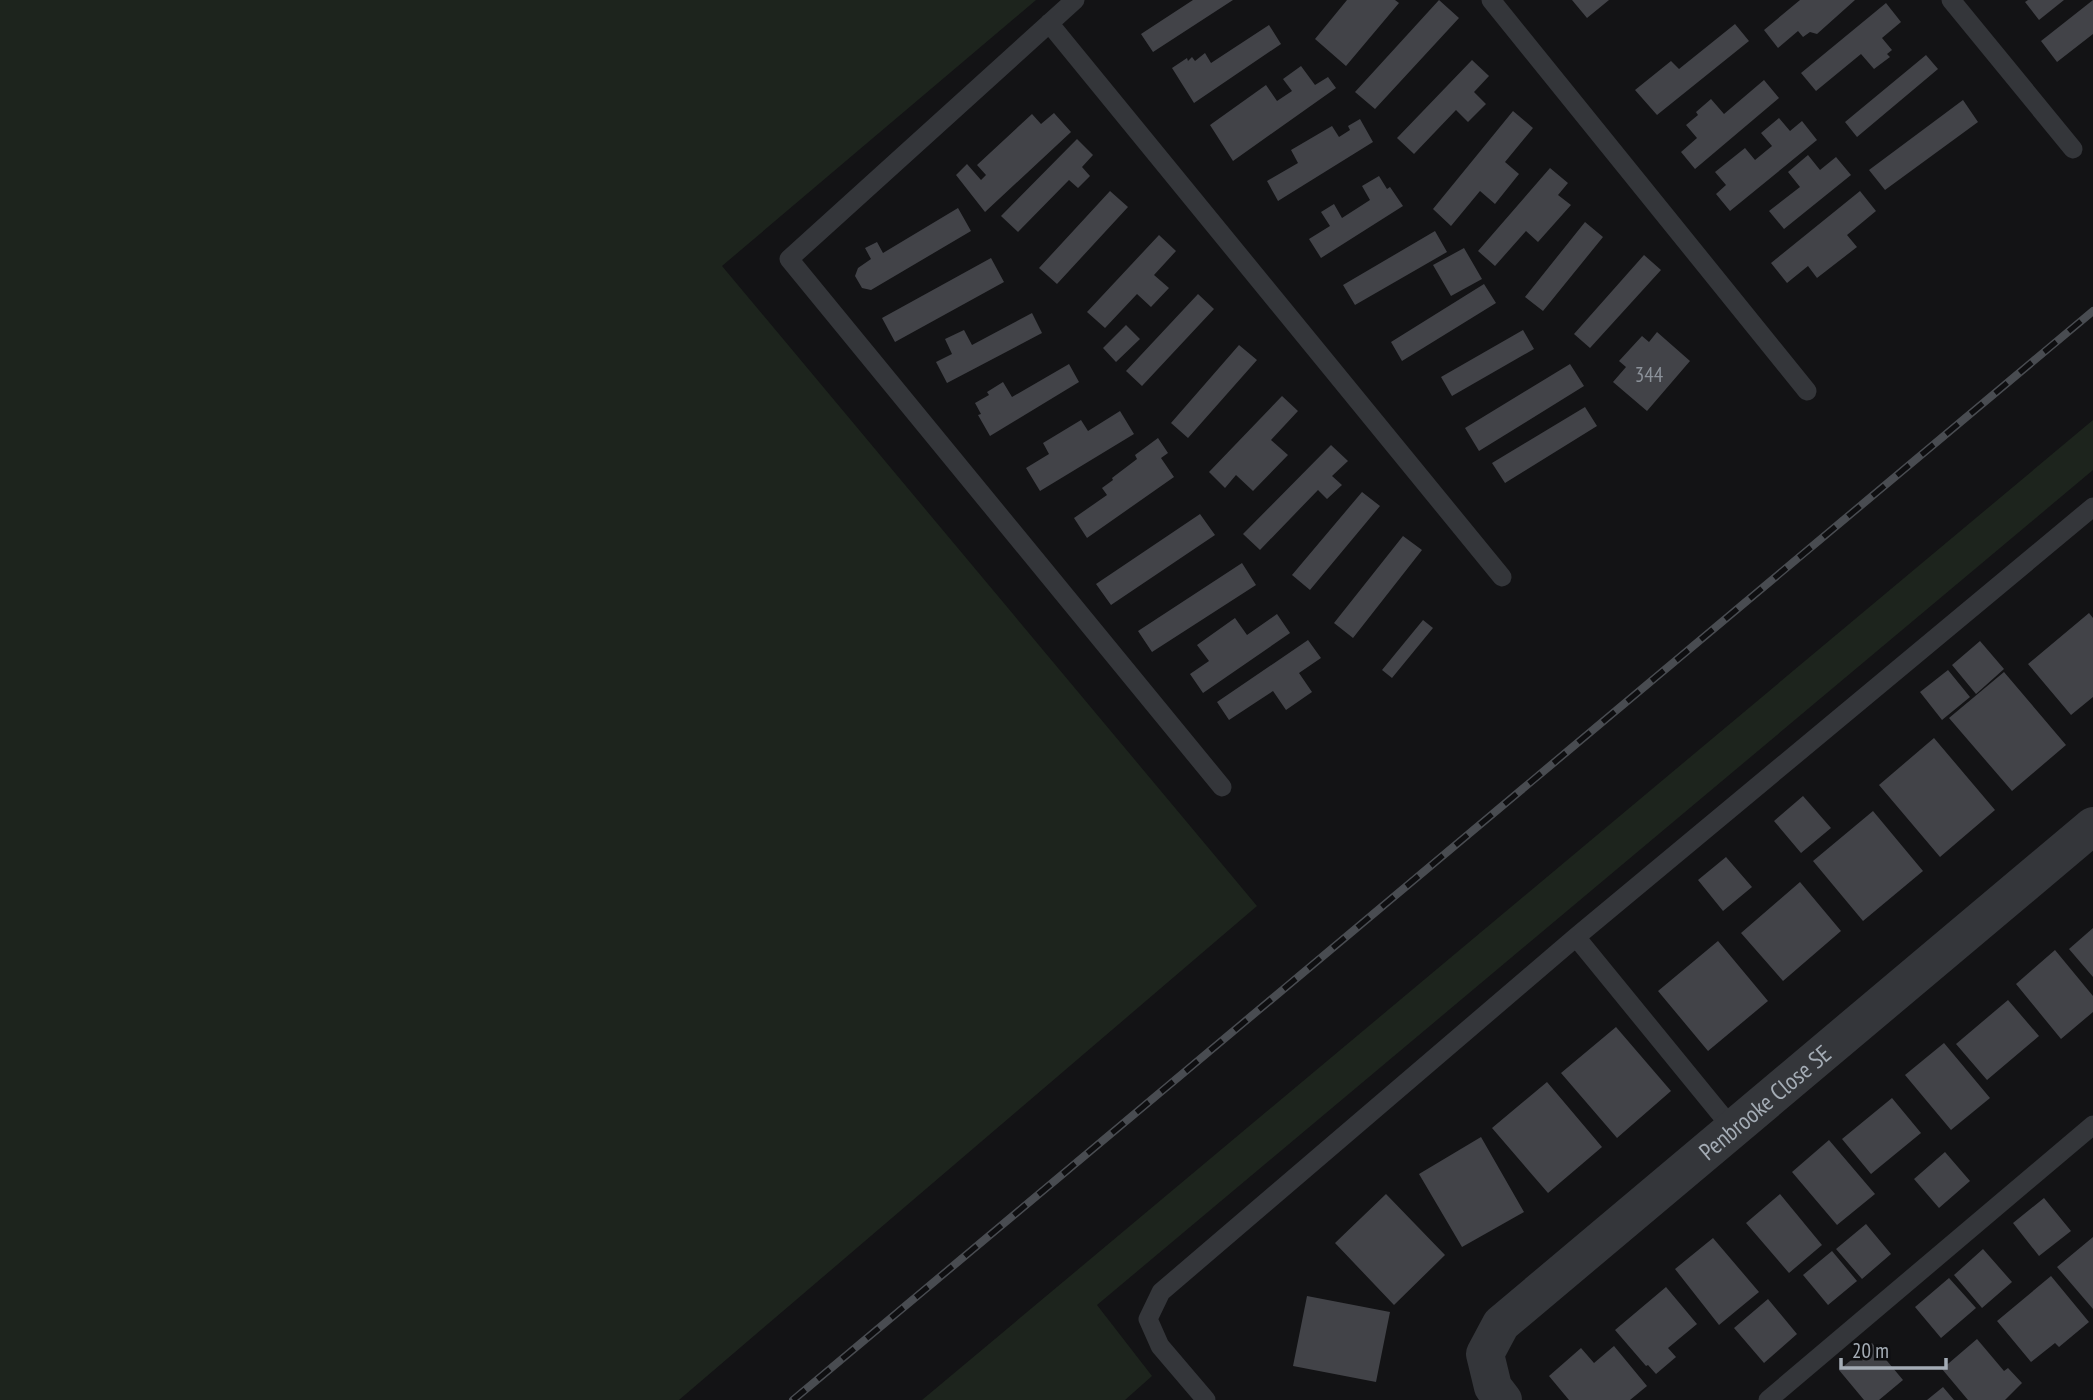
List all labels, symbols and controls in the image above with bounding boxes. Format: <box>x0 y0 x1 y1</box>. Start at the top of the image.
house number: 344 <box>1635 361 1664 388</box>
street label: Penbrooke Close SE <box>1692 1038 1837 1167</box>
scale bar <box>1841 1326 1946 1370</box>
text: 20 m <box>1852 1337 1889 1364</box>

